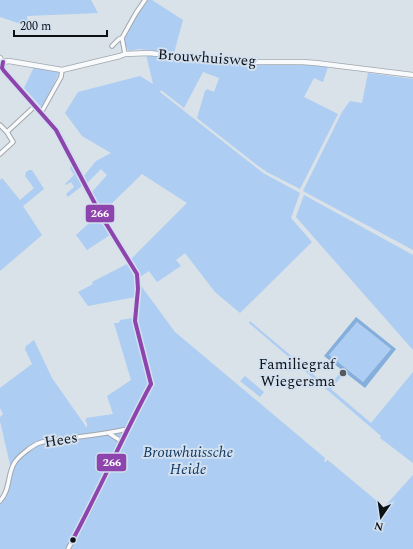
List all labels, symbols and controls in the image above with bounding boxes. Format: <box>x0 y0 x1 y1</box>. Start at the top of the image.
scale bar <box>14 12 107 38</box>
text: 200 m <box>20 17 51 36</box>
street label: Brouwhuisweg <box>157 43 257 73</box>
line badge: 266 <box>85 204 115 223</box>
text: 266 <box>91 205 109 222</box>
place label: Familiegraf Wiegersma <box>258 353 337 393</box>
marker: Familiegraf Wiegersma <box>338 368 348 378</box>
street label: Hees <box>43 426 79 454</box>
park label: Brouwhuissche Heide <box>143 441 233 481</box>
line badge: 266 <box>96 453 127 472</box>
text: 266 <box>103 454 121 471</box>
north arrow <box>361 497 401 537</box>
text: N <box>373 517 385 536</box>
unlabelled marker <box>68 535 78 545</box>

